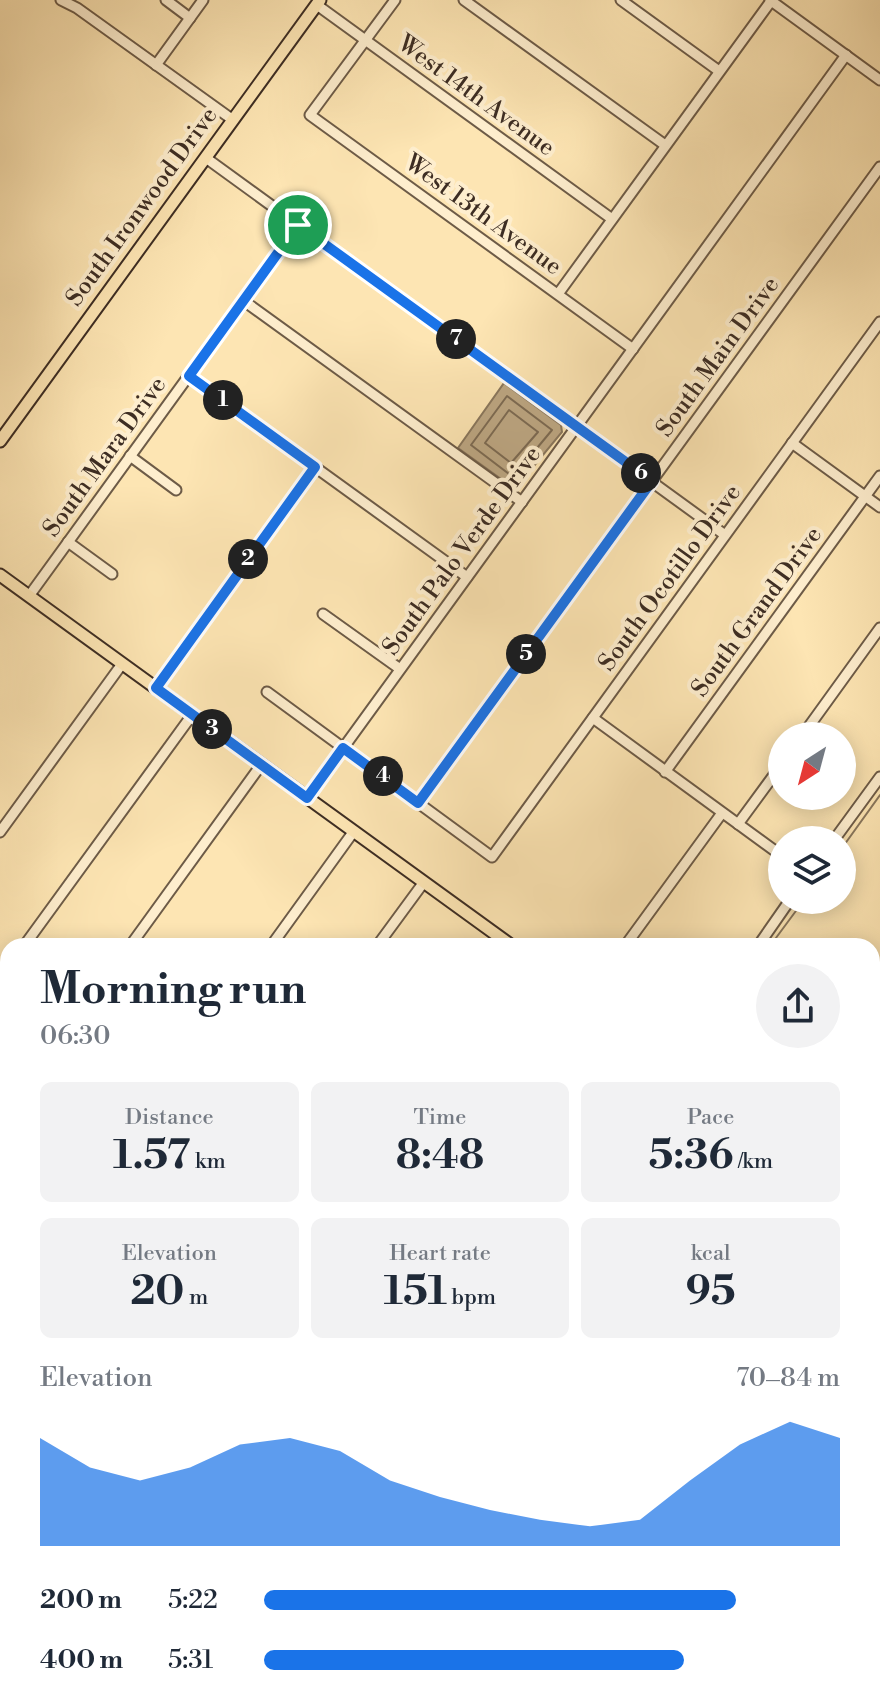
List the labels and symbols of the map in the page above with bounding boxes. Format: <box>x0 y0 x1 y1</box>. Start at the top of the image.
street label: West 14th Avenue <box>391 28 561 163</box>
street label: South Ironwood Drive <box>60 102 224 312</box>
street label: West 13th Avenue <box>398 147 568 282</box>
pin <box>264 191 332 259</box>
street label: South Main Drive <box>650 271 786 443</box>
pin: 7 <box>436 319 476 359</box>
street label: South Mara Drive <box>37 371 173 543</box>
pin: 1 <box>203 380 243 420</box>
street label: South Palo Verde Drive <box>376 441 548 661</box>
pin: 6 <box>621 453 661 493</box>
street label: South Ocotillo Drive <box>592 479 748 677</box>
street label: South Grand Drive <box>685 521 829 703</box>
pin: 2 <box>228 539 268 579</box>
pin: 5 <box>506 634 546 674</box>
pin: 3 <box>192 709 232 749</box>
north arrow <box>768 722 856 810</box>
pin: 4 <box>363 756 403 796</box>

